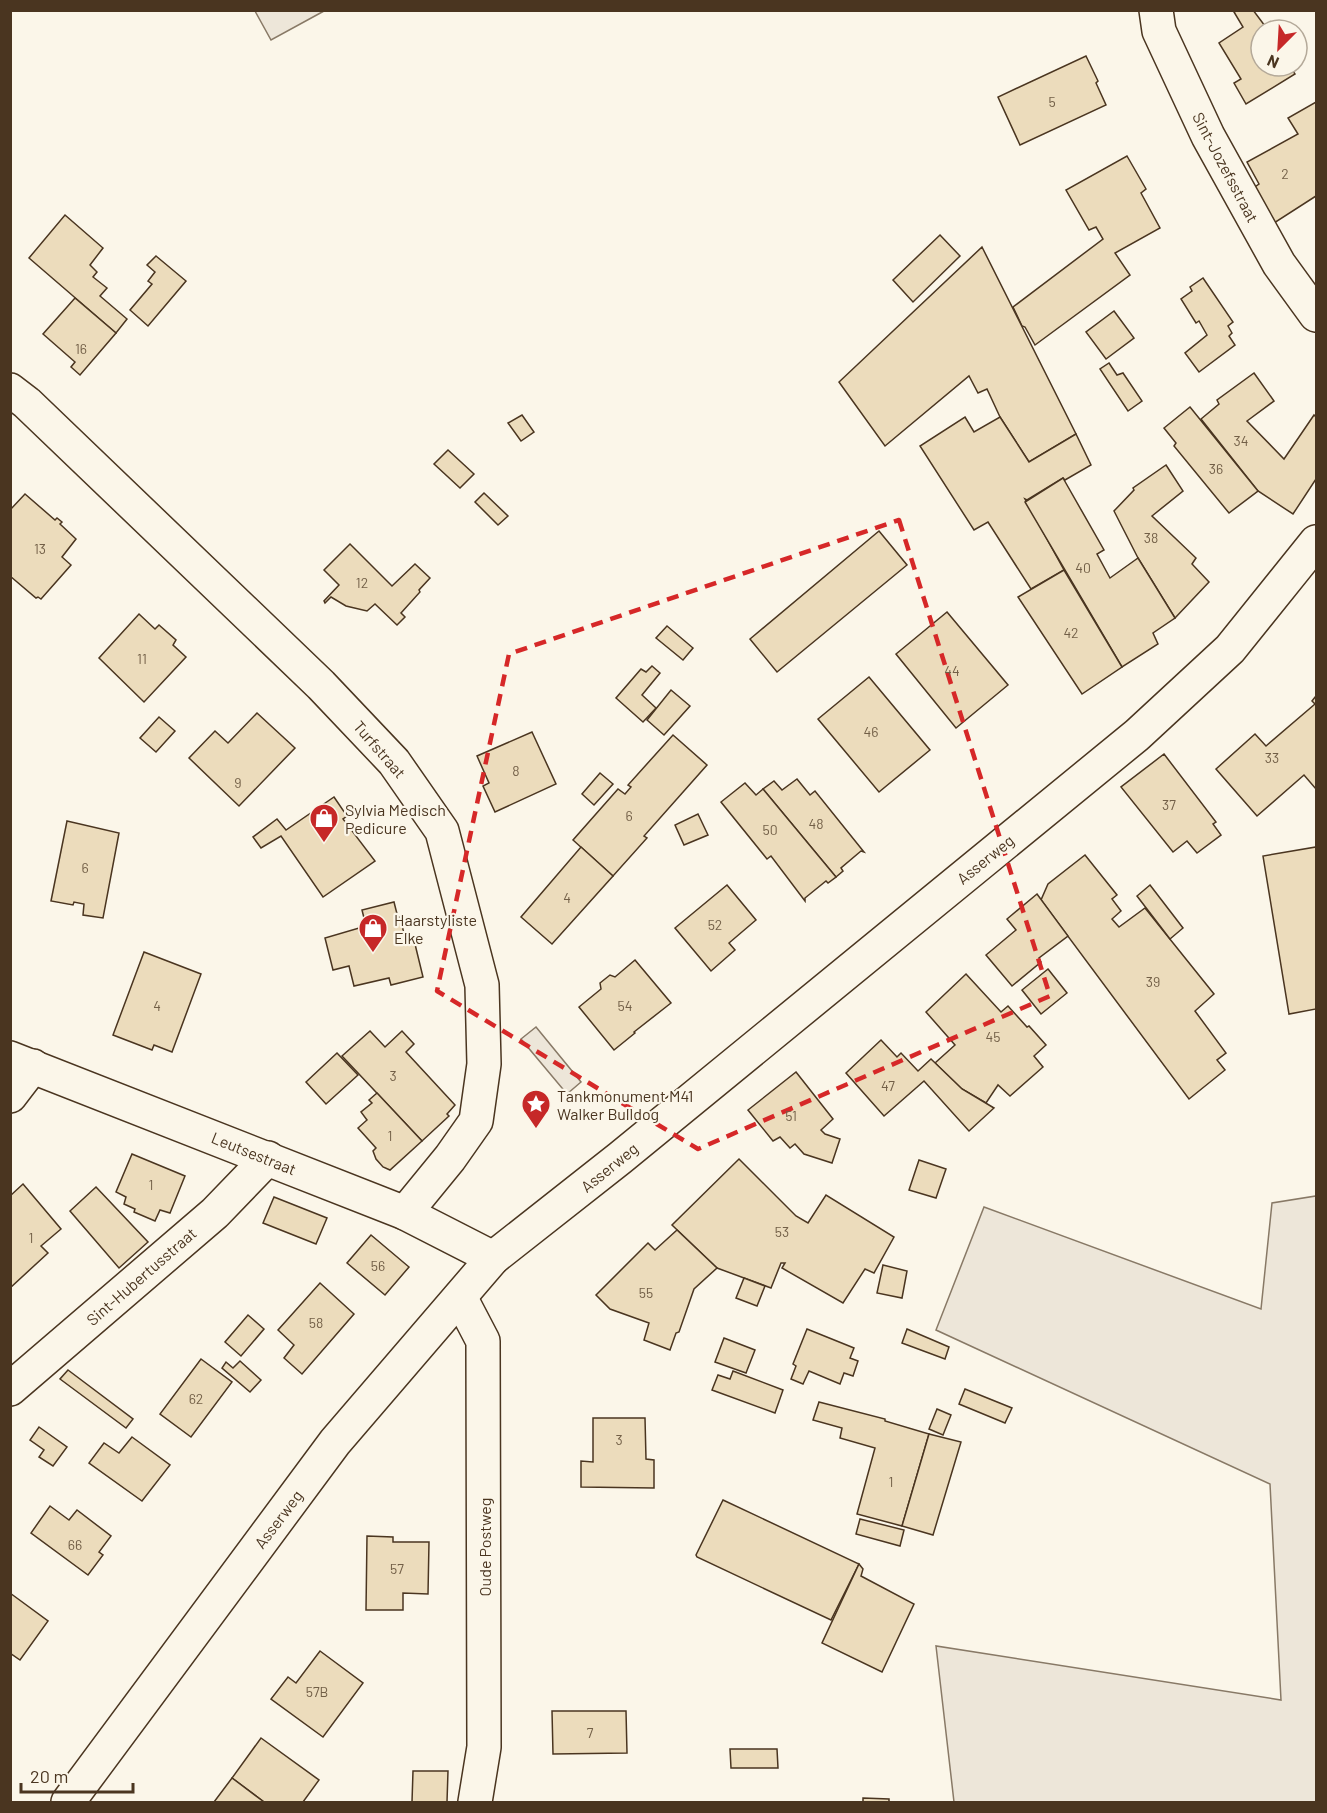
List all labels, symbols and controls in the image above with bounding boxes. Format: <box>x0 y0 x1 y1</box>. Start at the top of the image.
north arrow <box>1249 18 1309 78</box>
text: N <box>1264 51 1281 73</box>
house number: 5 <box>1048 93 1056 110</box>
street label: Sint-Jozefsstraat <box>1189 109 1263 225</box>
house number: 2 <box>1281 165 1289 182</box>
house number: 16 <box>75 340 87 357</box>
house number: 34 <box>1234 432 1248 449</box>
house number: 36 <box>1209 460 1223 477</box>
house number: 38 <box>1144 529 1158 546</box>
house number: 13 <box>34 540 46 557</box>
house number: 40 <box>1075 559 1091 576</box>
house number: 12 <box>356 574 368 591</box>
house number: 42 <box>1063 624 1079 641</box>
house number: 11 <box>137 650 147 667</box>
house number: 44 <box>944 662 960 679</box>
street label: Turfstraat <box>350 716 410 782</box>
house number: 46 <box>864 723 878 740</box>
house number: 33 <box>1265 749 1279 766</box>
house number: 8 <box>512 762 520 779</box>
house number: 9 <box>234 774 242 791</box>
house number: 37 <box>1162 796 1176 813</box>
place label: Sylvia Medisch Pedicure <box>345 800 446 837</box>
shop icon: Sylvia Medisch Pedicure <box>308 802 340 844</box>
house number: 6 <box>625 807 633 824</box>
house number: 48 <box>808 815 824 832</box>
house number: 50 <box>762 821 778 838</box>
street label: Asserweg <box>953 830 1017 888</box>
house number: 6 <box>81 859 89 876</box>
house number: 4 <box>563 889 571 906</box>
place label: Haarstyliste Elke <box>394 910 477 947</box>
shop icon: Haarstyliste Elke <box>357 912 389 954</box>
house number: 52 <box>708 916 722 933</box>
house number: 39 <box>1146 973 1160 990</box>
house number: 4 <box>153 997 161 1014</box>
house number: 54 <box>618 997 632 1014</box>
house number: 45 <box>986 1028 1000 1045</box>
house number: 3 <box>389 1067 397 1084</box>
house number: 47 <box>881 1077 895 1094</box>
place label: Tankmonument M41 Walker Bulldog <box>557 1086 693 1123</box>
place icon: Tankmonument M41 Walker Bulldog <box>520 1088 552 1130</box>
house number: 51 <box>785 1107 797 1124</box>
street label: Leutsestraat <box>209 1127 299 1179</box>
house number: 1 <box>388 1127 392 1144</box>
street label: Asserweg <box>577 1138 641 1196</box>
house number: 1 <box>149 1176 153 1193</box>
street label: Sint-Hubertusstraat <box>82 1223 200 1329</box>
house number: 53 <box>775 1223 789 1240</box>
house number: 1 <box>29 1229 33 1246</box>
house number: 56 <box>371 1257 385 1274</box>
house number: 55 <box>639 1284 653 1301</box>
house number: 58 <box>309 1314 323 1331</box>
house number: 62 <box>189 1390 203 1407</box>
house number: 3 <box>615 1431 623 1448</box>
house number: 1 <box>889 1473 893 1490</box>
street label: Asserweg <box>250 1486 306 1552</box>
street label: Oude Postweg <box>475 1498 494 1596</box>
house number: 66 <box>68 1536 82 1553</box>
house number: 57 <box>390 1560 404 1577</box>
house number: 57B <box>306 1683 328 1700</box>
house number: 7 <box>587 1724 594 1741</box>
scale bar <box>21 1756 134 1794</box>
text: 20 m <box>30 1765 68 1787</box>

